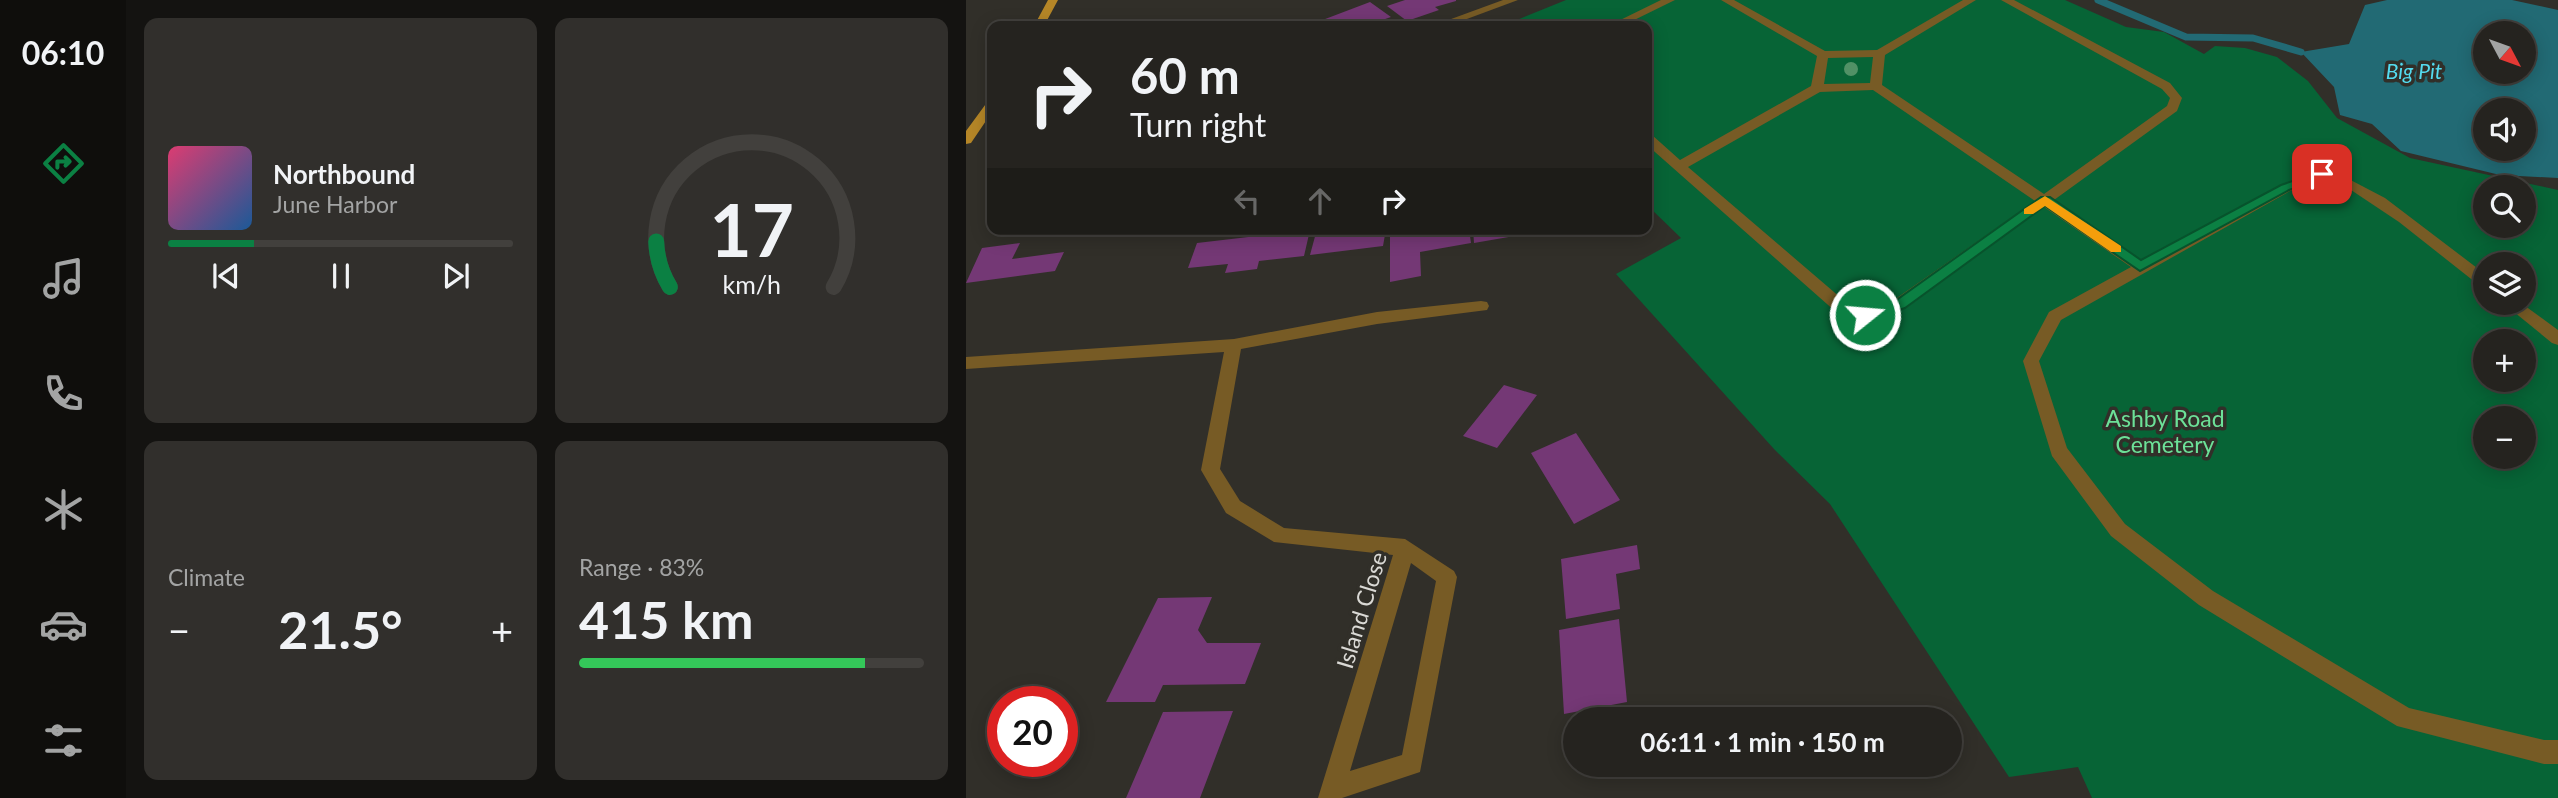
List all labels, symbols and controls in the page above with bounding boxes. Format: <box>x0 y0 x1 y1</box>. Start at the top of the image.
north arrow <box>2473 21 2536 84</box>
map controls <box>2473 21 2536 469</box>
text: 06:10 <box>22 33 104 72</box>
text: 60 m <box>1130 46 1240 104</box>
icon: right <box>1015 49 1106 140</box>
water label: Big Pit <box>2386 58 2443 83</box>
button: sound <box>2473 98 2536 161</box>
text: Turn right <box>1130 105 1266 144</box>
icon: directions <box>39 139 88 188</box>
pin <box>2292 144 2352 204</box>
icon: arrive <box>2303 155 2341 193</box>
text: Northbound <box>273 158 415 190</box>
button: search <box>2473 175 2536 238</box>
icon: left <box>1228 182 1266 220</box>
icon: ahead <box>1301 182 1339 220</box>
icon: right <box>1374 182 1412 220</box>
text: 17 <box>709 185 794 273</box>
text: June Harbor <box>273 190 397 218</box>
button: layers <box>2473 252 2536 315</box>
icon: music <box>39 254 88 303</box>
icon: previous <box>207 257 245 295</box>
icon: pause <box>322 257 360 295</box>
icon: next <box>437 257 475 295</box>
text: km/h <box>722 269 781 299</box>
position arrow <box>1828 278 1902 352</box>
button: + <box>2473 329 2536 392</box>
icon: phone <box>39 369 88 418</box>
park label: Ashby Road Cemetery <box>2105 404 2225 458</box>
button: − <box>2473 406 2536 469</box>
icon: climate <box>39 485 88 534</box>
street label: Island Close <box>1330 548 1392 672</box>
text: Range · 83% <box>579 553 704 581</box>
text: Climate <box>168 563 245 591</box>
text: 415 km <box>579 588 753 650</box>
text: 21.5° <box>278 598 403 660</box>
icon: car <box>39 600 88 649</box>
text: − <box>168 607 190 653</box>
text: + <box>491 607 513 653</box>
speed limit sign: 20 <box>987 686 1078 777</box>
icon: filters <box>39 716 88 765</box>
text: 06:11 · 1 min · 150 m <box>1640 726 1885 758</box>

